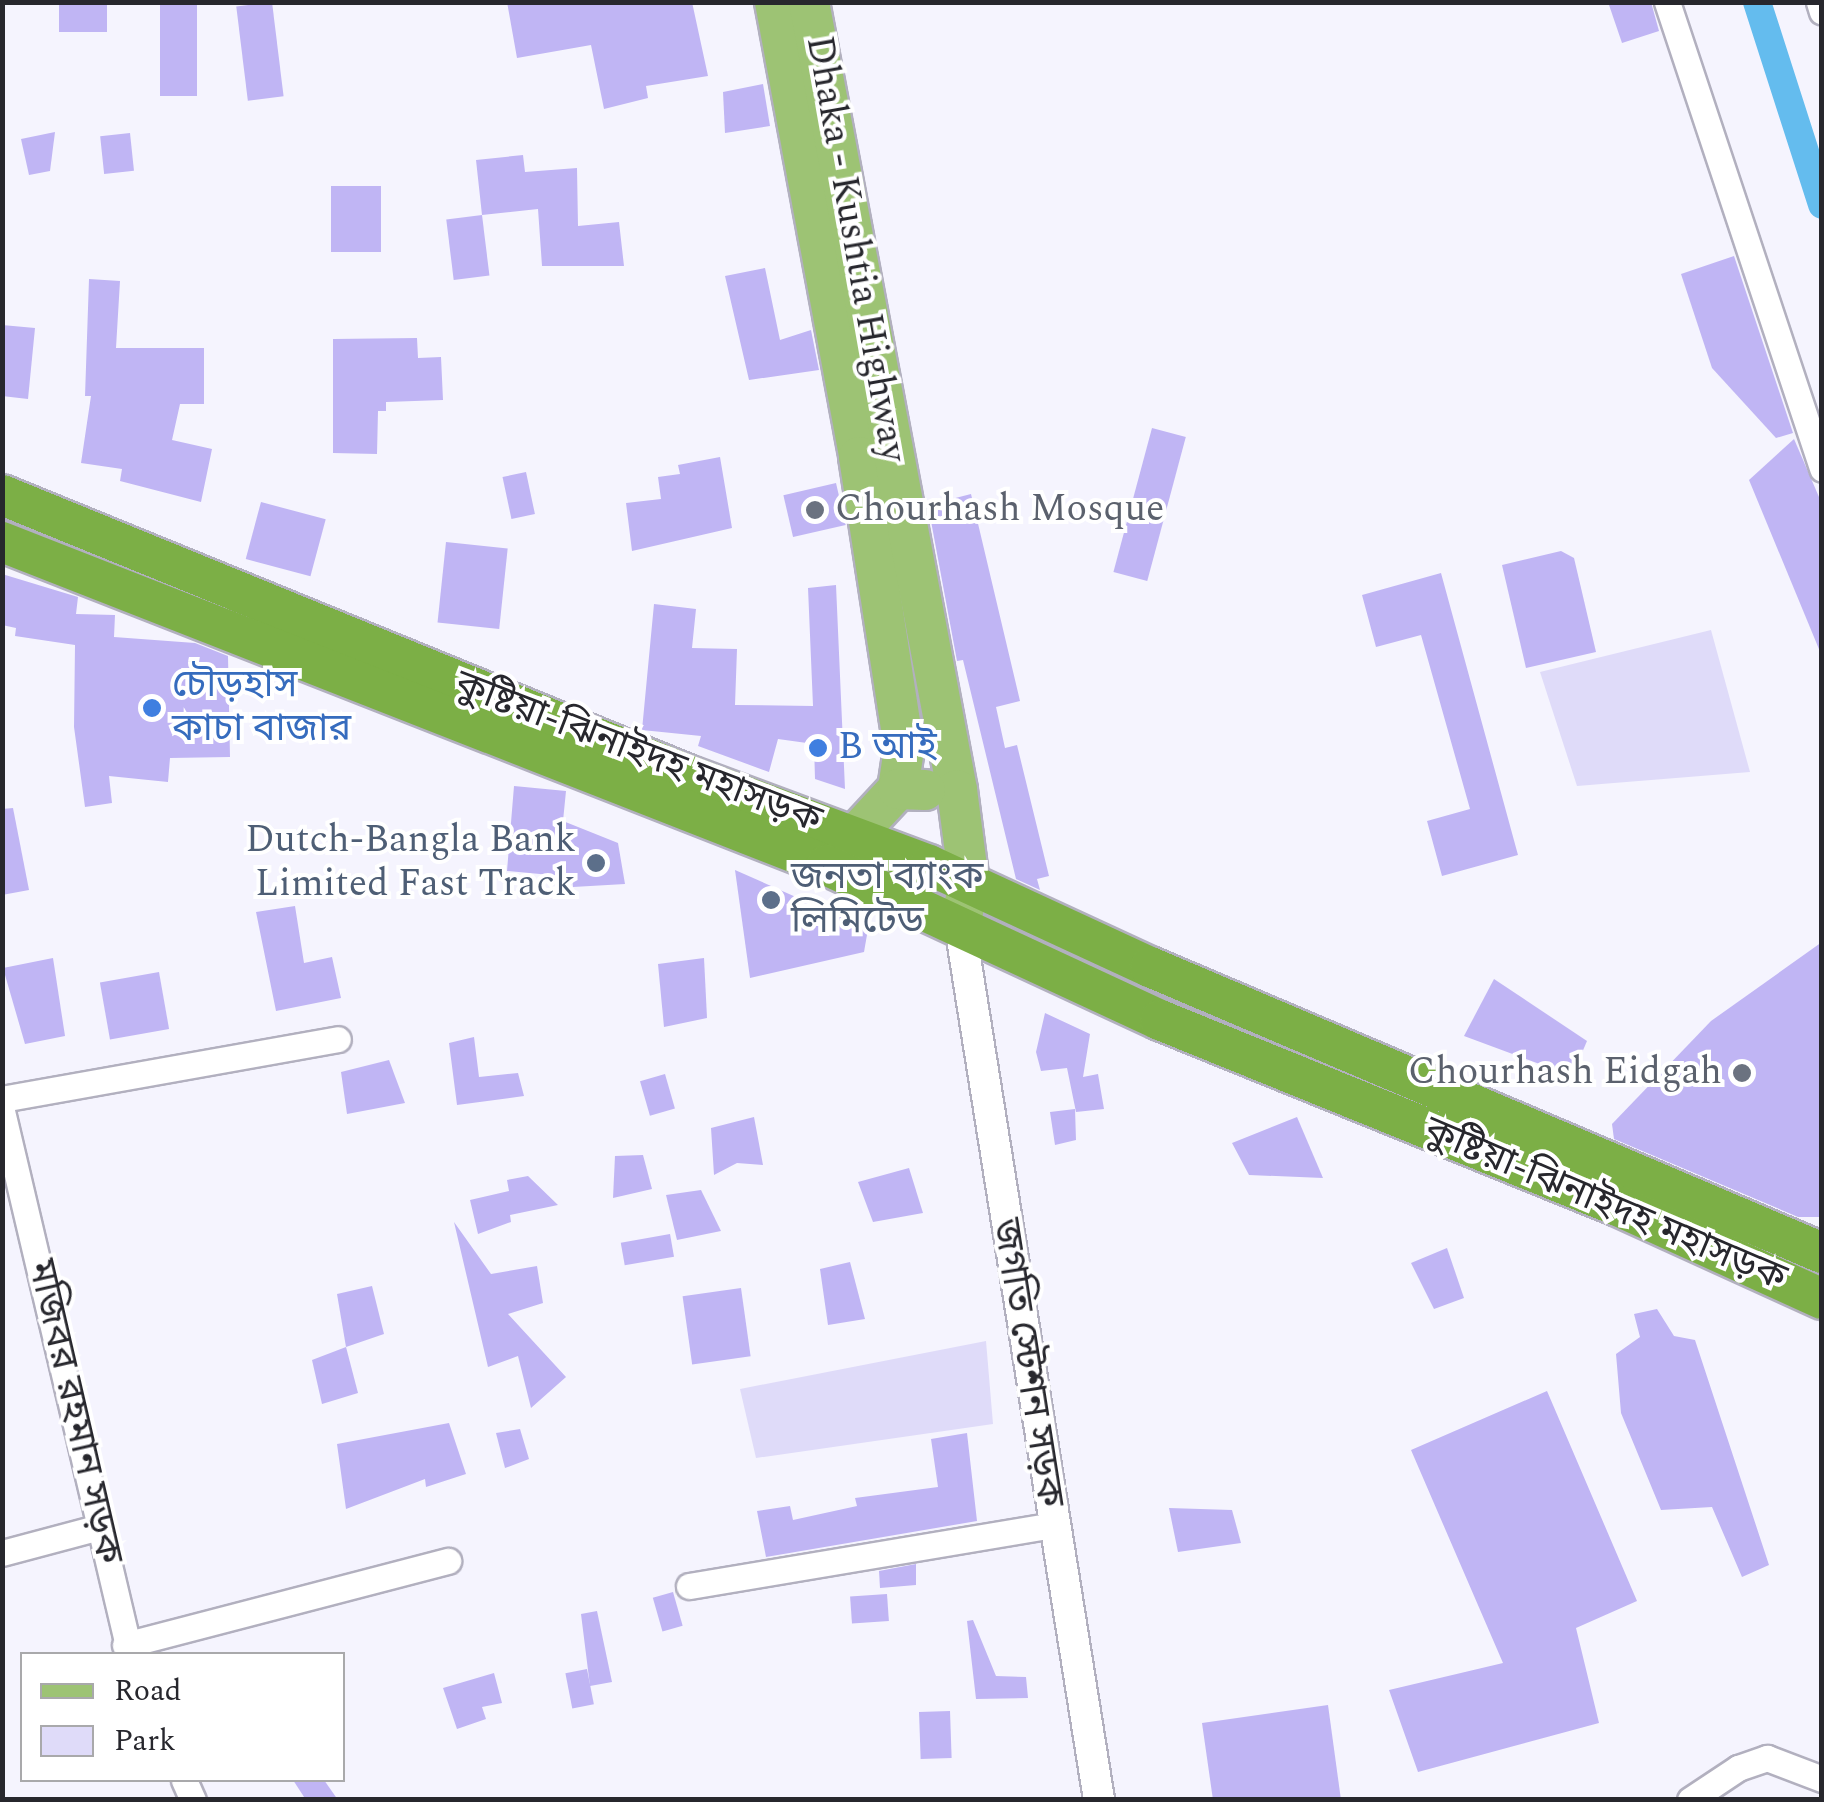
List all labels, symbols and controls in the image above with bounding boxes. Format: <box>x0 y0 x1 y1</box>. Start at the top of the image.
street label: Dhaka - Kushtia Highway <box>795 32 915 466</box>
place label: Chourhash Mosque <box>835 487 1164 533</box>
marker: Chourhash Mosque <box>804 499 826 521</box>
street label: কুষ্টিয়া-ঝিনাইদহ মহাসড়ক <box>448 662 828 844</box>
place label: চৌড়হাস কাচা বাজার <box>172 663 351 752</box>
marker: চৌড়হাস কাচা বাজার <box>141 697 163 719</box>
place label: B আই <box>838 725 937 771</box>
marker: B আই <box>807 737 829 759</box>
place label: Dutch-Bangla Bank Limited Fast Track <box>245 818 576 908</box>
marker: Dutch-Bangla Bank Limited Fast Track <box>585 852 607 874</box>
place label: জনতা ব্যাংক লিমিটেড <box>791 855 983 944</box>
marker: জনতা ব্যাংক লিমিটেড <box>760 889 782 911</box>
place label: Chourhash Eidgah <box>1408 1050 1722 1096</box>
marker: Chourhash Eidgah <box>1731 1062 1753 1084</box>
street label: কুষ্টিয়া-ঝিনাইদহ মহাসড়ক <box>1417 1108 1793 1302</box>
street label: জগতি স্টেশন সড়ক <box>982 1215 1072 1511</box>
street label: মজিবর রহমান সড়ক <box>17 1255 131 1569</box>
legend <box>20 1652 345 1782</box>
text: Road <box>114 1668 182 1714</box>
text: Park <box>114 1718 176 1764</box>

